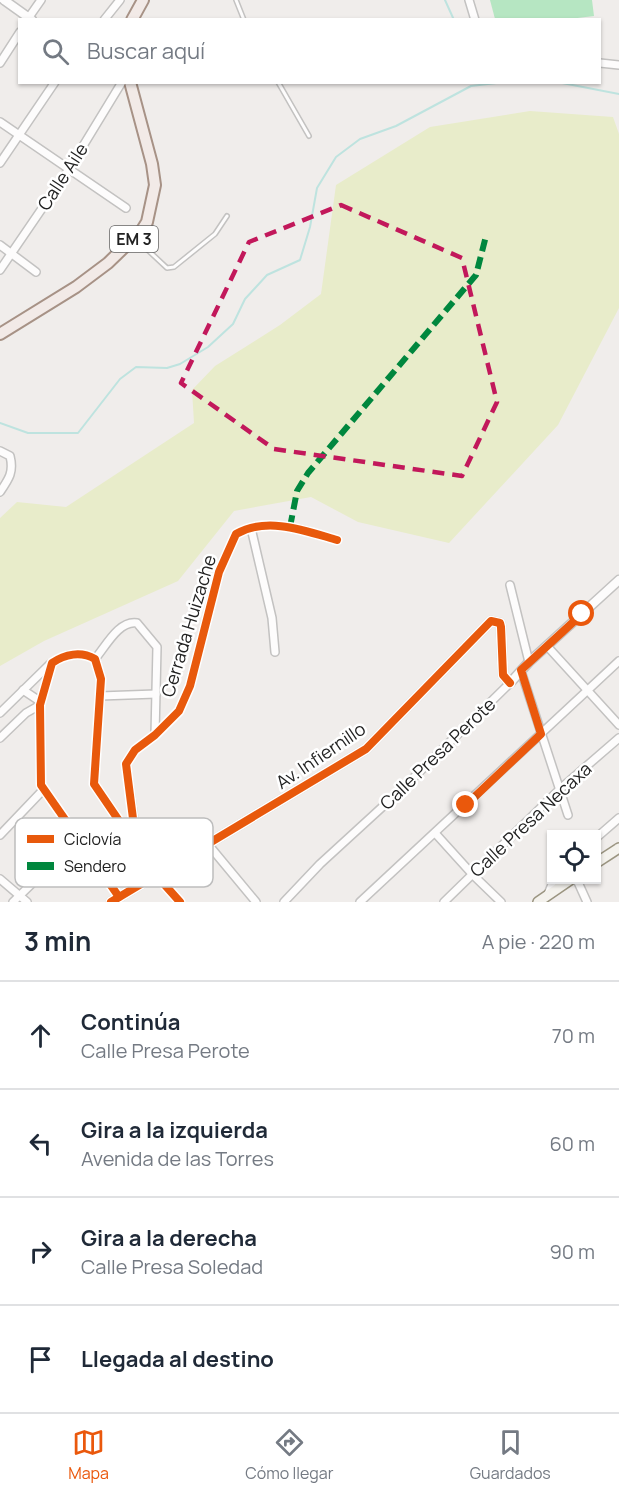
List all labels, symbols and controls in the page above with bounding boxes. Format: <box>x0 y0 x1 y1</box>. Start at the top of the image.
search box <box>18 18 601 84</box>
icon: search <box>39 35 72 68</box>
text: Buscar aquí <box>87 36 205 66</box>
street label: Calle Aile <box>31 138 93 215</box>
road number: EM 3 <box>110 226 158 252</box>
street label: Cerrada Huizache <box>155 552 221 700</box>
route start <box>568 600 594 626</box>
street label: Calle Presa Perote <box>374 692 500 815</box>
street label: Av. Infiernillo <box>271 716 370 794</box>
street label: Calle Presa Necaxa <box>464 757 596 882</box>
route end <box>452 791 478 817</box>
legend <box>15 818 213 887</box>
text: Ciclovía <box>64 828 121 850</box>
map controls <box>547 830 601 884</box>
button: locate <box>547 830 601 884</box>
text: Sendero <box>64 855 126 877</box>
text: 3 min <box>24 923 91 959</box>
text: A pie · 220 m <box>482 928 595 955</box>
text: Continúa <box>81 1007 181 1037</box>
icon: ahead <box>24 1019 57 1052</box>
text: 70 m <box>552 1022 595 1049</box>
text: Calle Presa Perote <box>81 1037 250 1064</box>
text: Gira a la izquierda <box>81 1115 268 1145</box>
icon: left <box>24 1127 57 1160</box>
text: 60 m <box>549 1130 595 1157</box>
text: Avenida de las Torres <box>81 1145 274 1172</box>
text: Gira a la derecha <box>81 1223 257 1253</box>
icon: right <box>24 1235 57 1268</box>
text: 90 m <box>549 1238 595 1265</box>
text: Calle Presa Soledad <box>81 1253 263 1280</box>
icon: arrive <box>24 1343 57 1376</box>
text: Llegada al destino <box>81 1344 274 1374</box>
tab: Mapa <box>68 1426 109 1484</box>
tab: Cómo llegar <box>245 1426 333 1484</box>
tab: Guardados <box>470 1426 551 1484</box>

